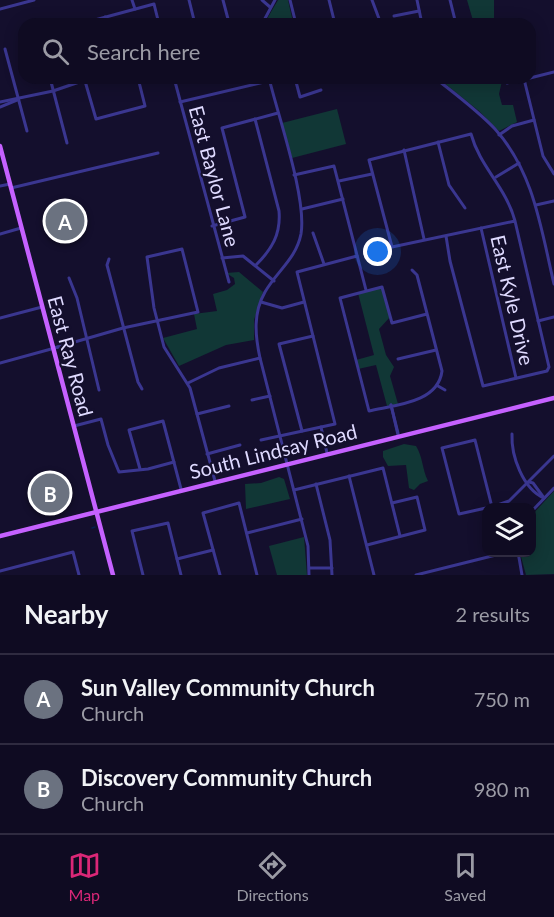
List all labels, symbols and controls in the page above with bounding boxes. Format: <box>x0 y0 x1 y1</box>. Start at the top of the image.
search box <box>18 18 536 84</box>
icon: search <box>39 35 72 68</box>
text: Search here <box>87 38 200 65</box>
street label: East Baylor Lane <box>185 103 245 249</box>
pin: A <box>46 198 84 244</box>
street label: East Kyle Drive <box>486 233 540 367</box>
your location <box>363 237 392 266</box>
street label: East Ray Road <box>43 293 99 419</box>
street label: South Lindsay Road <box>187 419 359 483</box>
pin: B <box>31 470 70 516</box>
map controls <box>482 503 536 557</box>
button: layers <box>482 503 536 557</box>
text: Nearby <box>24 598 109 630</box>
text: 2 results <box>455 602 530 626</box>
text: Sun Valley Community Church <box>81 674 375 701</box>
text: A <box>37 687 50 711</box>
text: 750 m <box>474 687 530 711</box>
text: Church <box>81 701 144 725</box>
text: Discovery Community Church <box>81 764 372 791</box>
text: B <box>37 777 50 801</box>
text: 980 m <box>474 777 530 801</box>
text: Church <box>81 791 144 815</box>
tab: Map <box>68 849 101 904</box>
tab: Directions <box>236 849 309 904</box>
tab: Saved <box>444 849 486 904</box>

